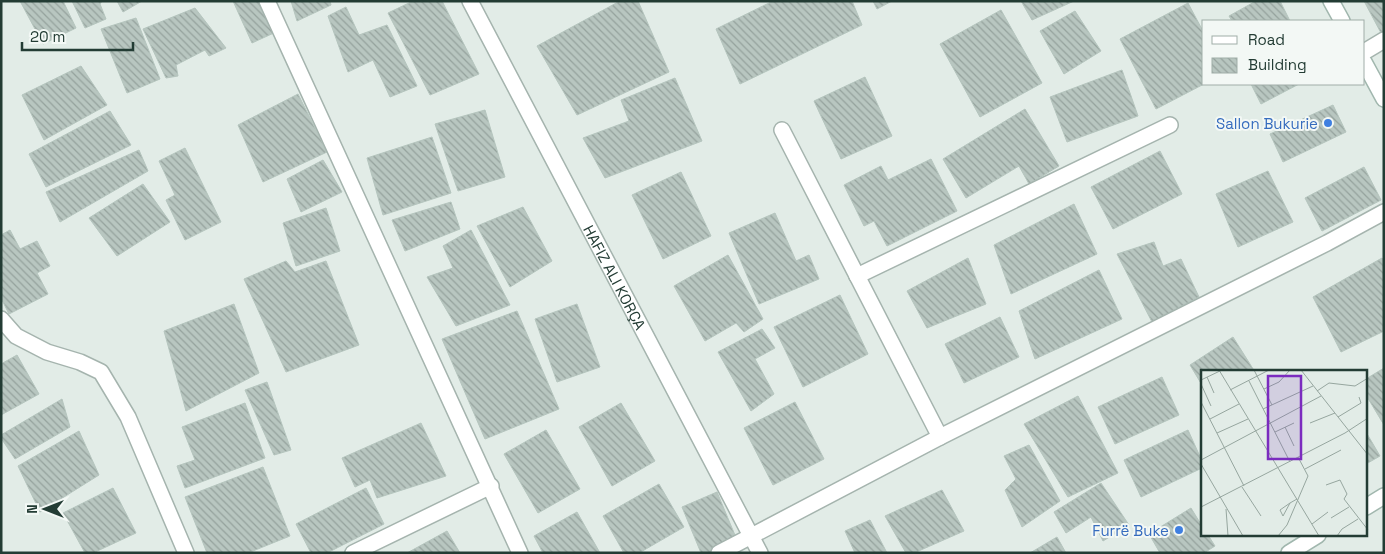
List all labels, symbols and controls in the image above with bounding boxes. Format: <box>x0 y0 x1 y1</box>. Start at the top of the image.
scale bar <box>22 20 134 52</box>
legend <box>1202 20 1365 85</box>
text: 20 m <box>30 27 65 46</box>
text: Road <box>1248 30 1285 49</box>
text: Building <box>1248 55 1307 74</box>
place label: Sallon Bukurie <box>1216 114 1318 133</box>
marker: Sallon Bukurie <box>1322 117 1334 129</box>
street label: HAFIZ ALI KORÇA <box>580 222 651 333</box>
inset map <box>1201 370 1368 536</box>
north arrow <box>20 484 70 534</box>
text: N <box>23 504 41 514</box>
place label: Furrë Buke <box>1092 521 1169 540</box>
marker: Furrë Buke <box>1173 524 1185 536</box>

